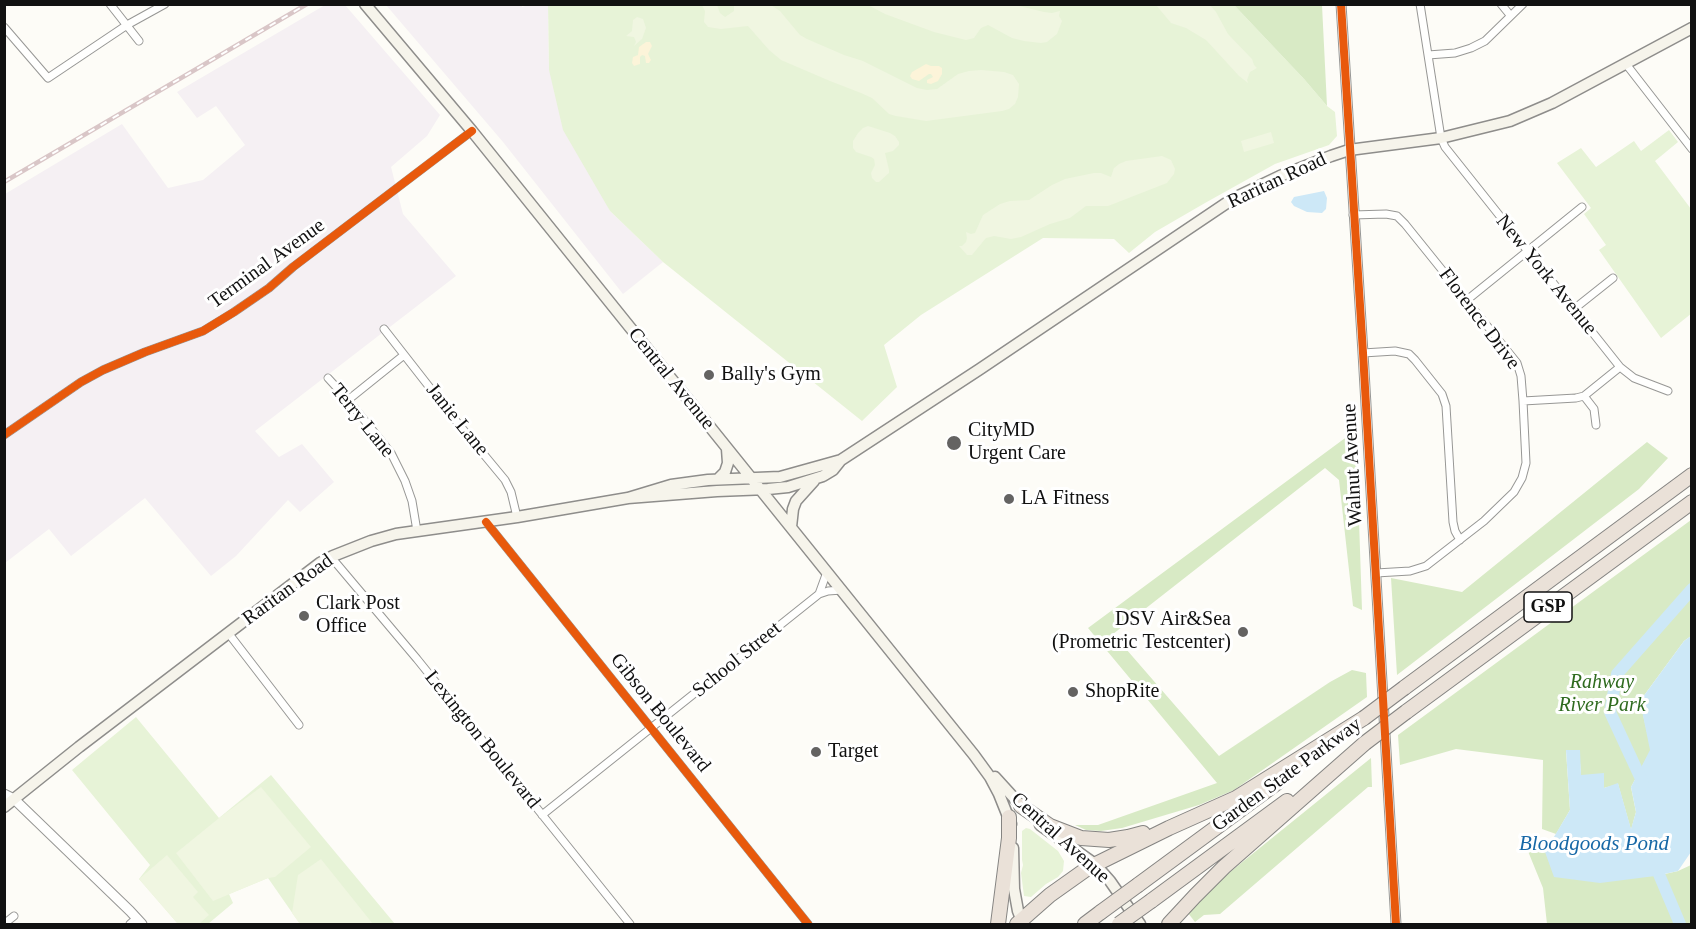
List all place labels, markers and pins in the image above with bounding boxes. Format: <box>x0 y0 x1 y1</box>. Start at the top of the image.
place label: Bally's Gym <box>721 363 821 387</box>
marker: Bally's Gym <box>702 368 716 382</box>
place label: CityMD Urgent Care <box>968 419 1066 466</box>
marker: CityMD Urgent Care <box>945 434 963 452</box>
place label: LA Fitness <box>1021 487 1109 511</box>
marker: LA Fitness <box>1002 492 1016 506</box>
place label: Clark Post Office <box>316 592 400 639</box>
place label: DSV Air&Sea (Prometric Testcenter) <box>1052 608 1231 655</box>
marker: Clark Post Office <box>297 609 311 623</box>
marker: DSV Air&Sea (Prometric Testcenter) <box>1236 625 1250 639</box>
place label: ShopRite <box>1085 680 1159 704</box>
marker: ShopRite <box>1066 685 1080 699</box>
place label: Target <box>828 740 878 764</box>
marker: Target <box>809 745 823 759</box>

